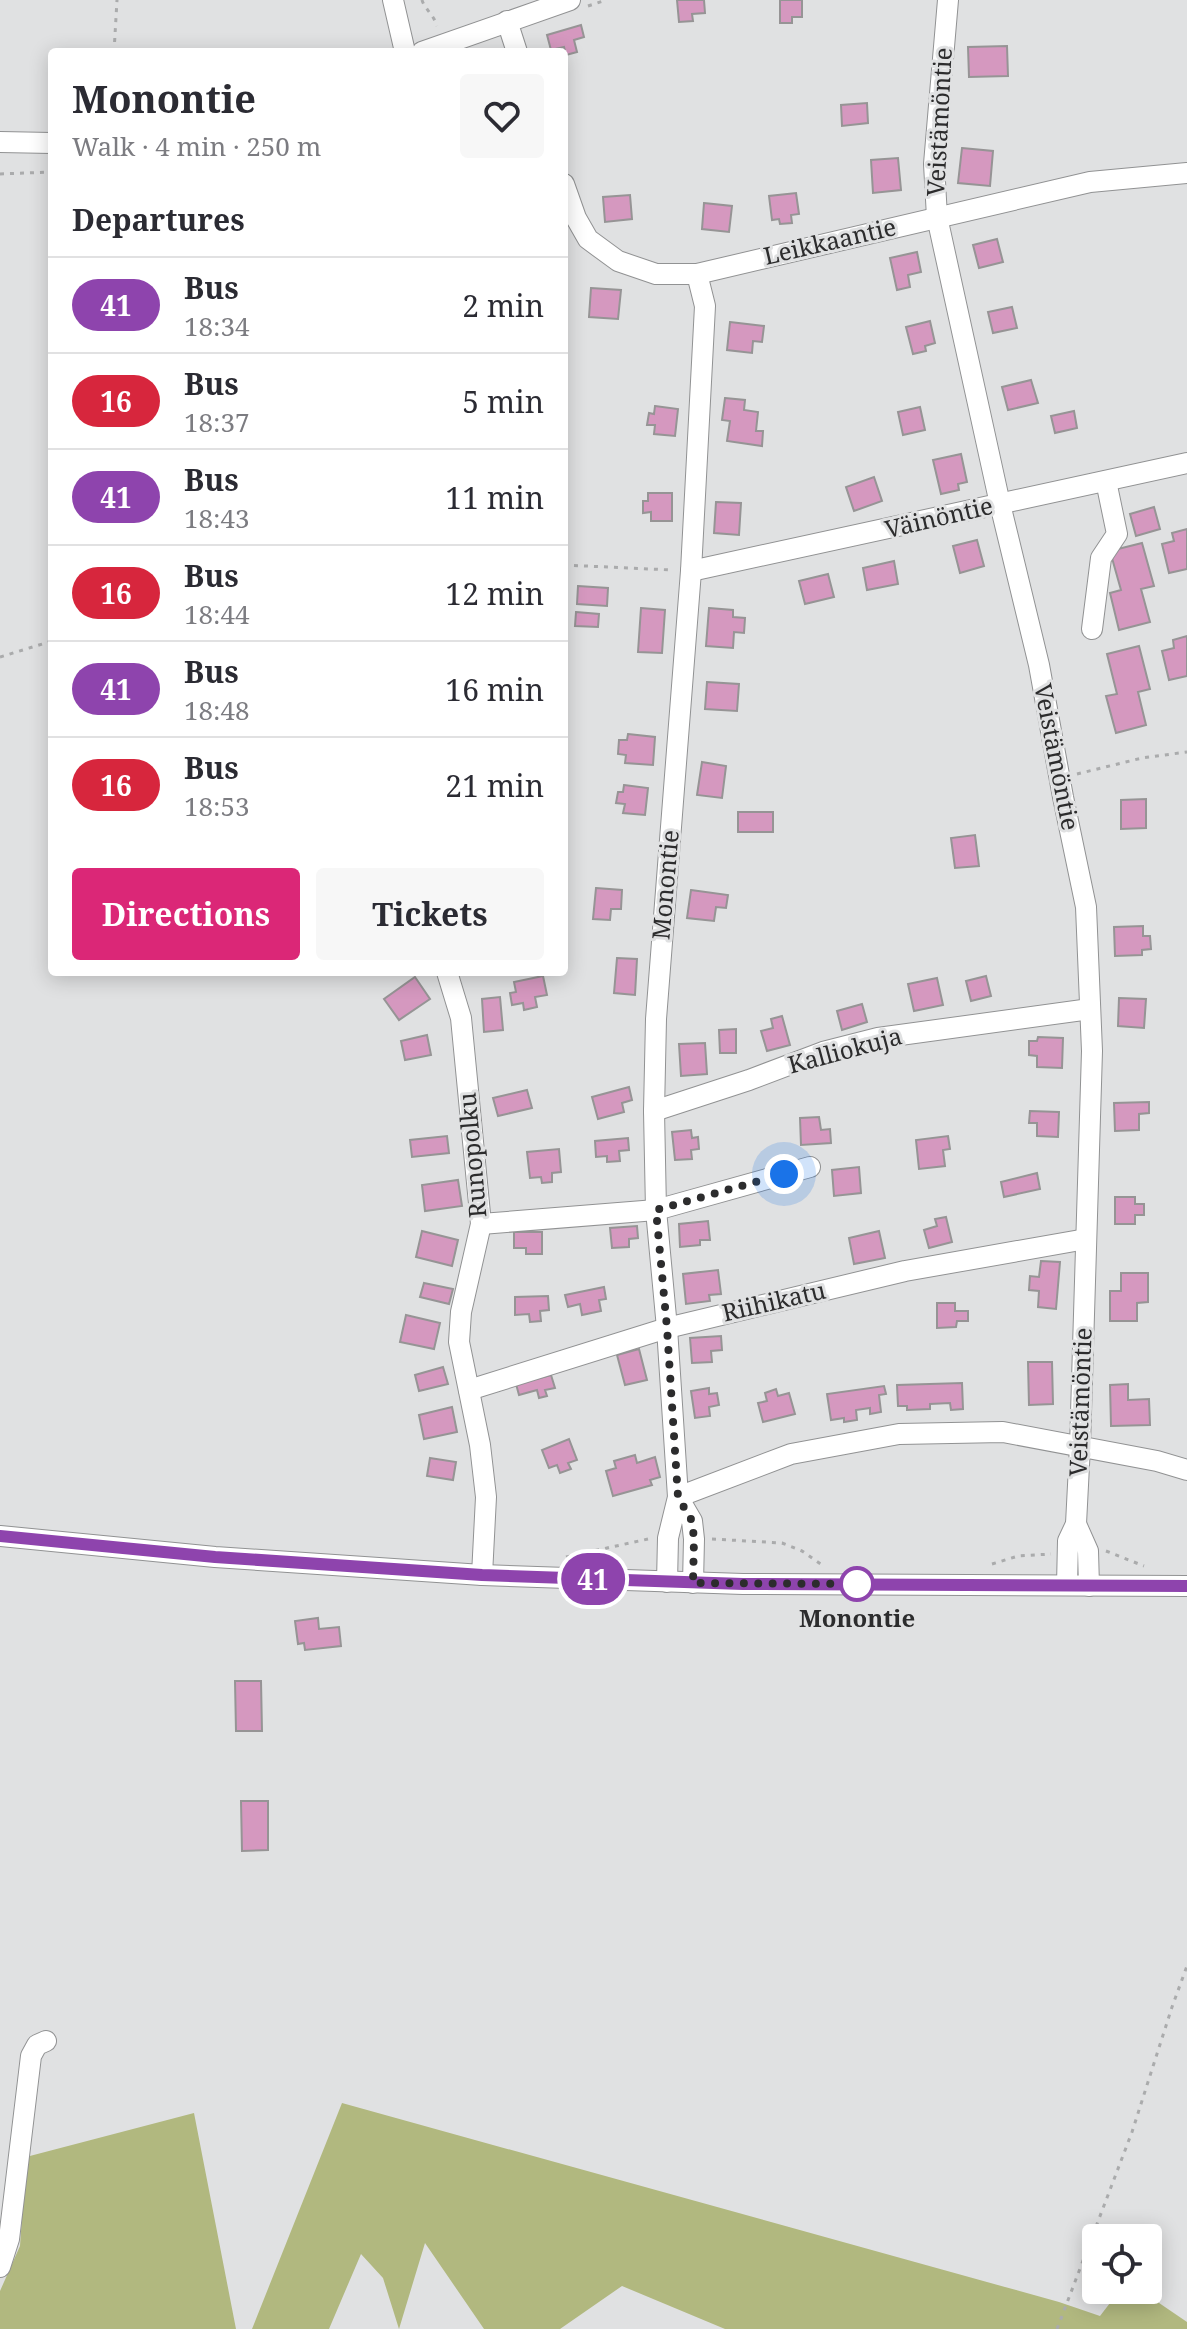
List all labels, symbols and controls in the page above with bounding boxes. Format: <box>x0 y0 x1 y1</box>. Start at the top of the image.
street label: Veistämöntie <box>918 47 959 197</box>
text: Monontie <box>72 72 256 124</box>
button: heart <box>460 74 544 158</box>
text: Walk · 4 min · 250 m <box>72 128 321 164</box>
text: Departures <box>72 199 245 240</box>
street label: Leikkaantie <box>760 209 899 272</box>
text: Bus <box>184 267 239 308</box>
text: 2 min <box>462 285 544 326</box>
text: 41 <box>100 286 132 324</box>
text: 18:34 <box>184 308 250 344</box>
text: Bus <box>184 363 239 404</box>
text: 5 min <box>462 381 544 422</box>
text: 16 <box>100 382 132 420</box>
text: 18:37 <box>184 404 250 440</box>
text: Bus <box>184 459 239 500</box>
text: 11 min <box>445 477 544 518</box>
text: 41 <box>100 478 132 516</box>
street label: Väinöntie <box>881 488 996 545</box>
text: 18:43 <box>184 500 250 536</box>
text: Bus <box>184 555 239 596</box>
text: 12 min <box>445 573 544 614</box>
text: 16 <box>100 574 132 612</box>
text: 18:44 <box>184 596 250 632</box>
text: Bus <box>184 651 239 692</box>
text: 16 min <box>445 669 544 710</box>
text: 41 <box>100 670 132 708</box>
street label: Veistämöntie <box>1027 680 1088 833</box>
text: 18:48 <box>184 692 250 728</box>
text: Bus <box>184 747 239 788</box>
text: 21 min <box>445 765 544 806</box>
text: 16 <box>100 766 132 804</box>
text: 18:53 <box>184 788 250 824</box>
street label: Monontie <box>643 829 686 941</box>
button: Directions <box>72 868 300 960</box>
button: Tickets <box>316 868 544 960</box>
street label: Kalliokuja <box>784 1019 905 1081</box>
street label: Runopolku <box>450 1091 493 1219</box>
your location <box>764 1154 804 1194</box>
street label: Riihikatu <box>719 1273 829 1328</box>
street label: Veistämöntie <box>1060 1327 1099 1477</box>
line badge: 41 <box>557 1553 629 1605</box>
text: 41 <box>577 1560 609 1598</box>
marker: Monontie <box>840 1567 874 1601</box>
place label: Monontie <box>799 1601 915 1634</box>
map controls <box>1082 2224 1162 2304</box>
button: locate <box>1082 2224 1162 2304</box>

